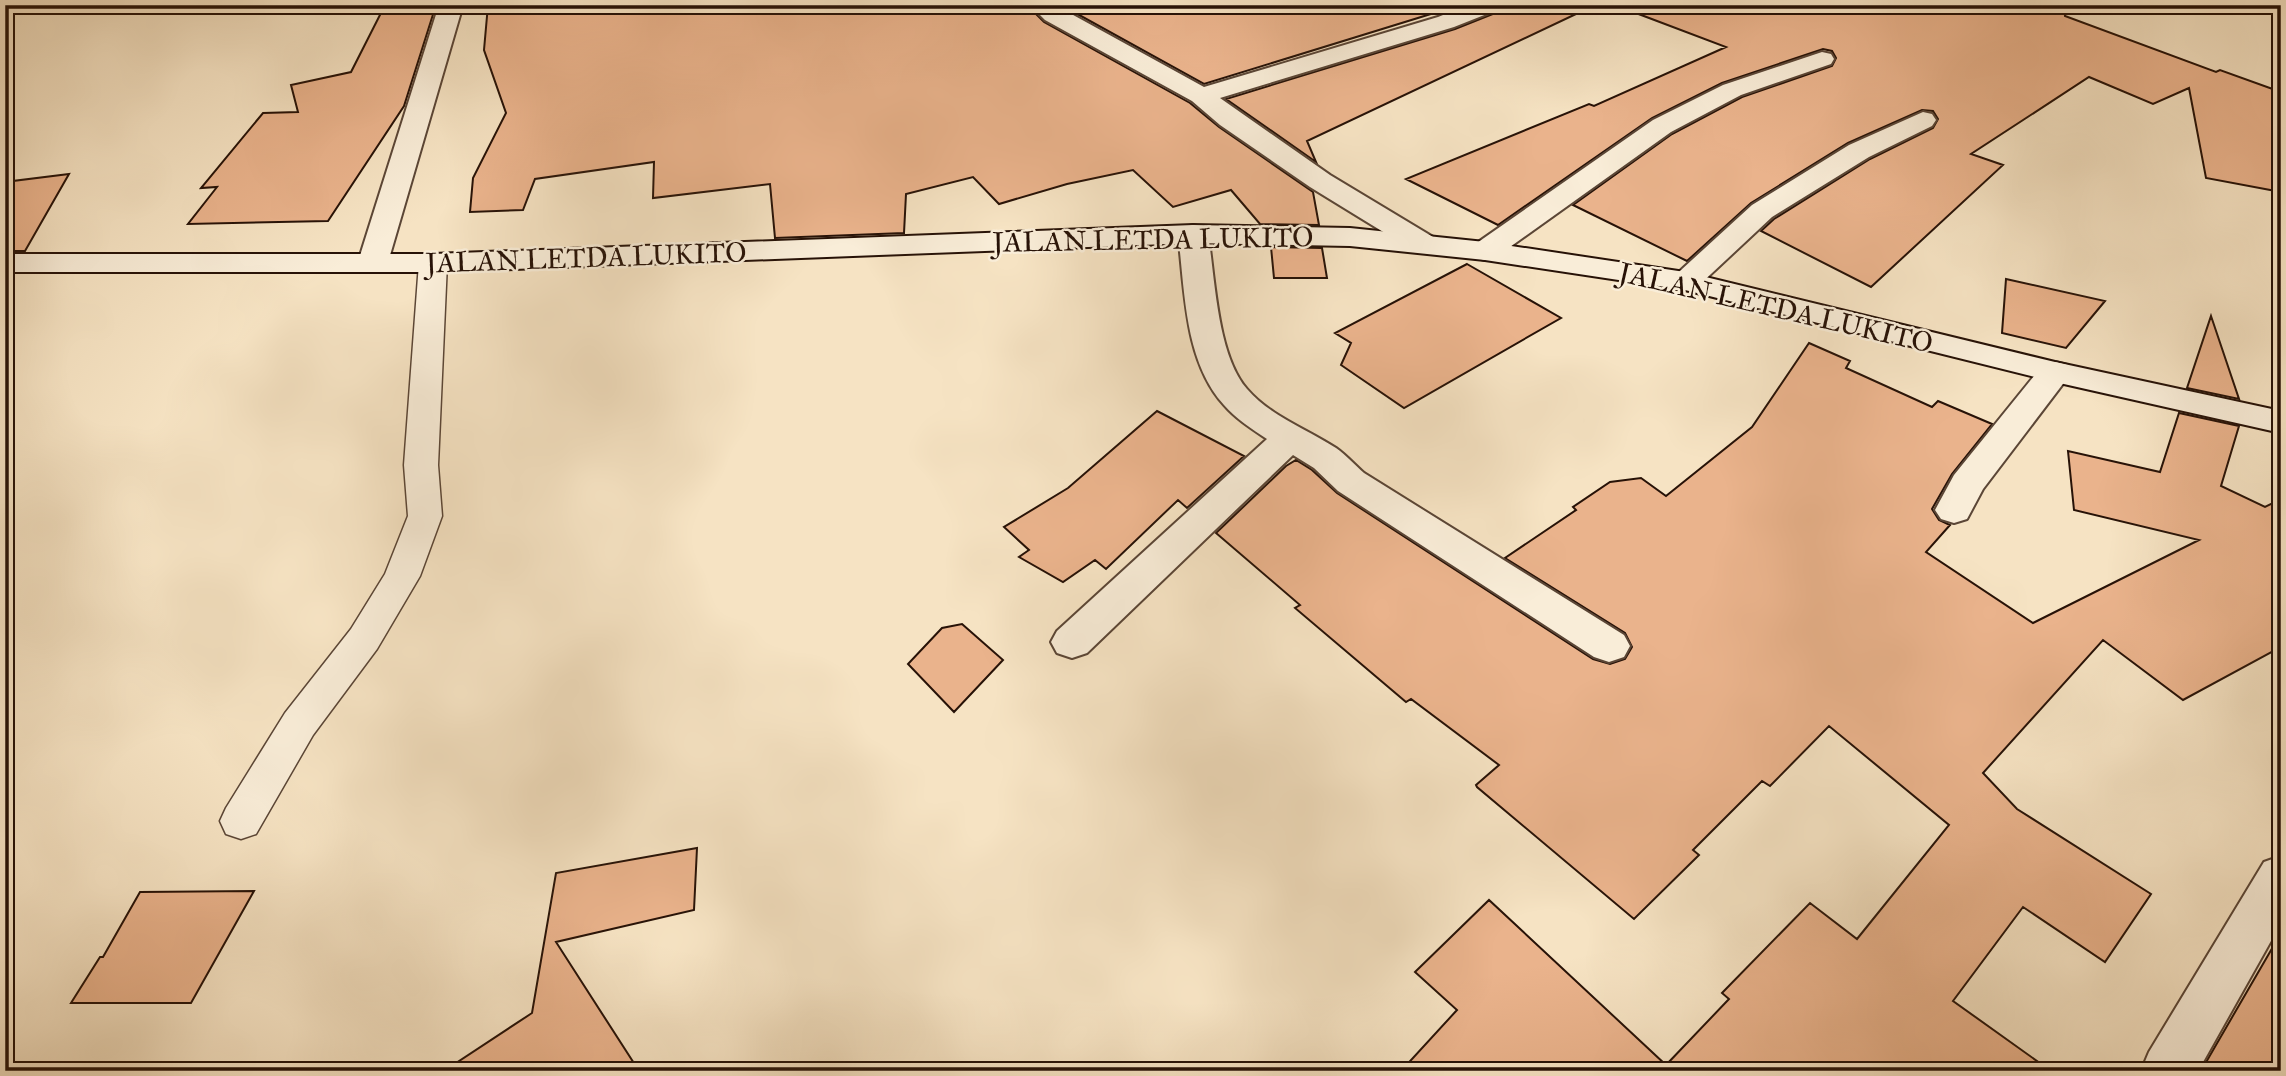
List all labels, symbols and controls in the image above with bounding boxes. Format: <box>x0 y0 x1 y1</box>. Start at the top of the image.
street label: JALAN LETDA LUKITO <box>989 219 1314 260</box>
street label: JALAN LETDA LUKITO <box>422 234 747 281</box>
street label: JALAN LETDA LUKITO <box>1613 254 1936 361</box>

